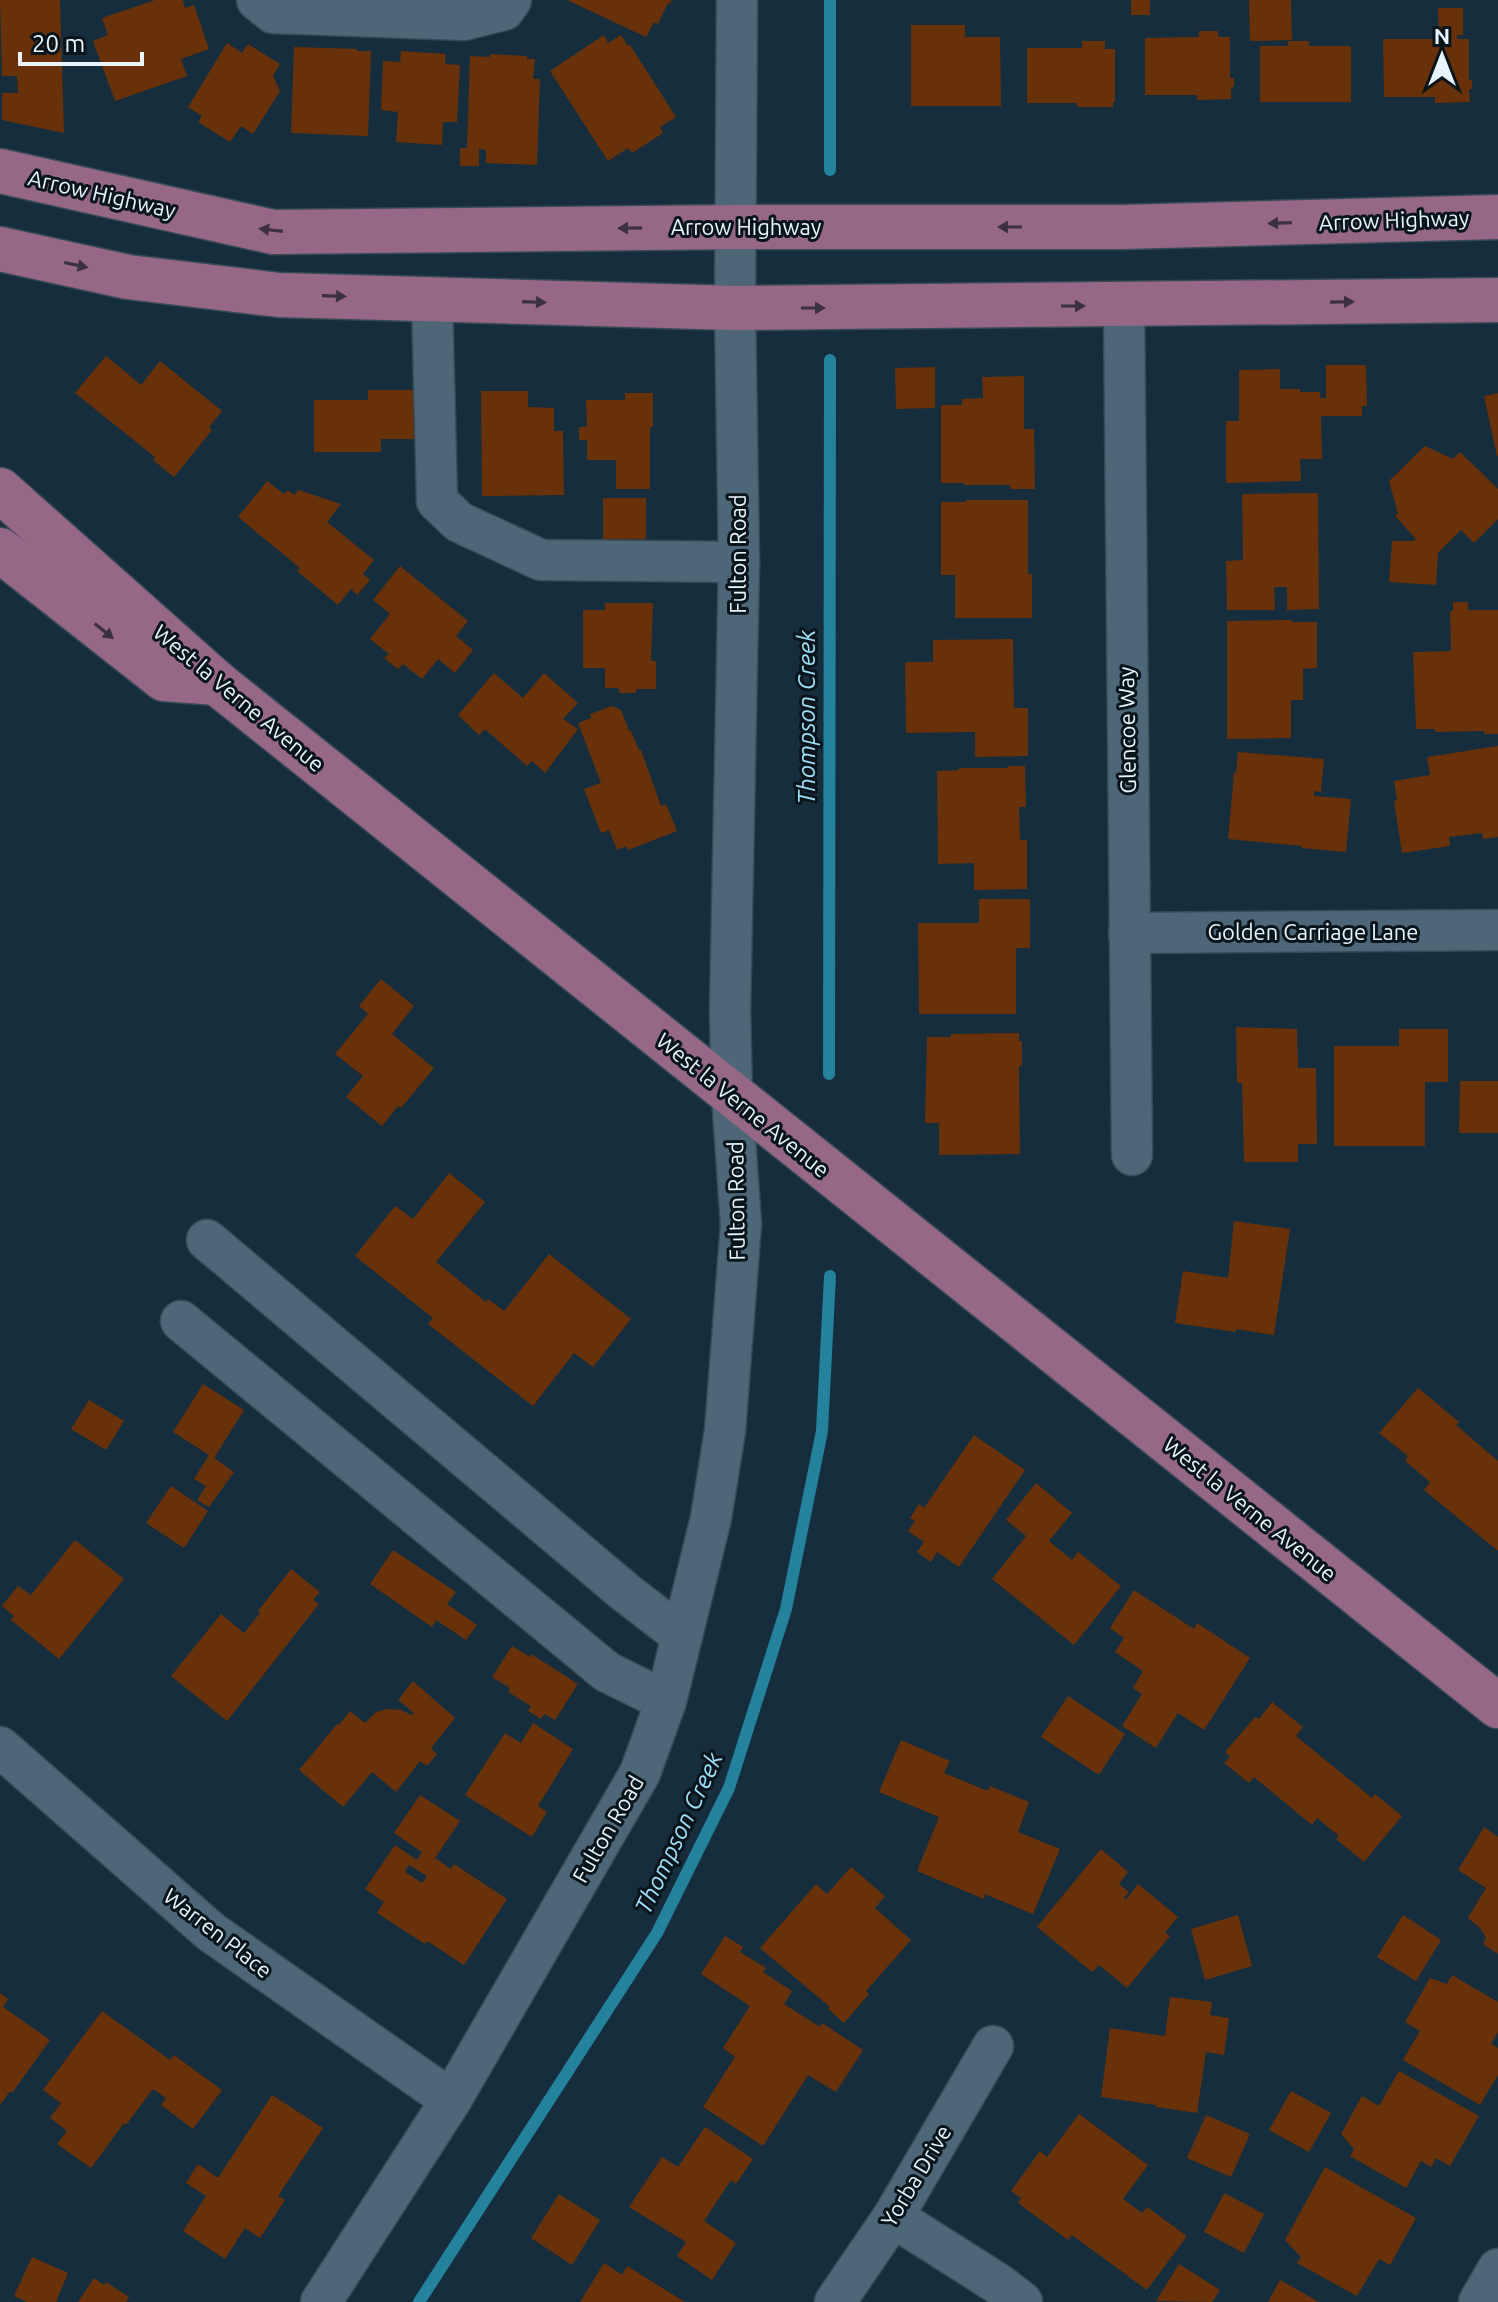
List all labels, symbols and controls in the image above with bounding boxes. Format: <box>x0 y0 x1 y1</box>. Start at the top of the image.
scale bar <box>20 16 142 66</box>
north arrow <box>1402 16 1482 96</box>
text: N <box>1434 23 1450 48</box>
text: 20 m <box>32 30 85 57</box>
street label: Arrow Highway <box>26 164 179 223</box>
street label: Arrow Highway <box>1318 204 1470 235</box>
street label: Arrow Highway <box>671 214 822 239</box>
one-way arrow <box>1267 217 1292 229</box>
one-way arrow <box>997 221 1022 233</box>
one-way arrow <box>617 222 642 234</box>
one-way arrow <box>258 223 283 236</box>
one-way arrow <box>64 260 89 272</box>
one-way arrow <box>322 290 347 303</box>
one-way arrow <box>522 296 547 309</box>
one-way arrow <box>1330 296 1355 309</box>
one-way arrow <box>1061 300 1086 312</box>
one-way arrow <box>801 302 826 314</box>
street label: Fulton Road <box>725 494 750 614</box>
street label: West la Verne Avenue <box>149 619 330 776</box>
one-way arrow <box>94 622 114 639</box>
water label: Thompson Creek <box>793 629 820 804</box>
street label: Glencoe Way <box>1113 666 1140 794</box>
street label: Golden Carriage Lane <box>1207 919 1419 944</box>
street label: West la Verne Avenue <box>652 1027 835 1182</box>
street label: Fulton Road <box>722 1141 749 1261</box>
street label: West la Verne Avenue <box>1159 1431 1342 1586</box>
water label: Thompson Creek <box>629 1747 728 1918</box>
street label: Fulton Road <box>567 1771 648 1887</box>
street label: Warren Place <box>159 1883 277 1983</box>
street label: Yorba Drive <box>875 2120 956 2231</box>

